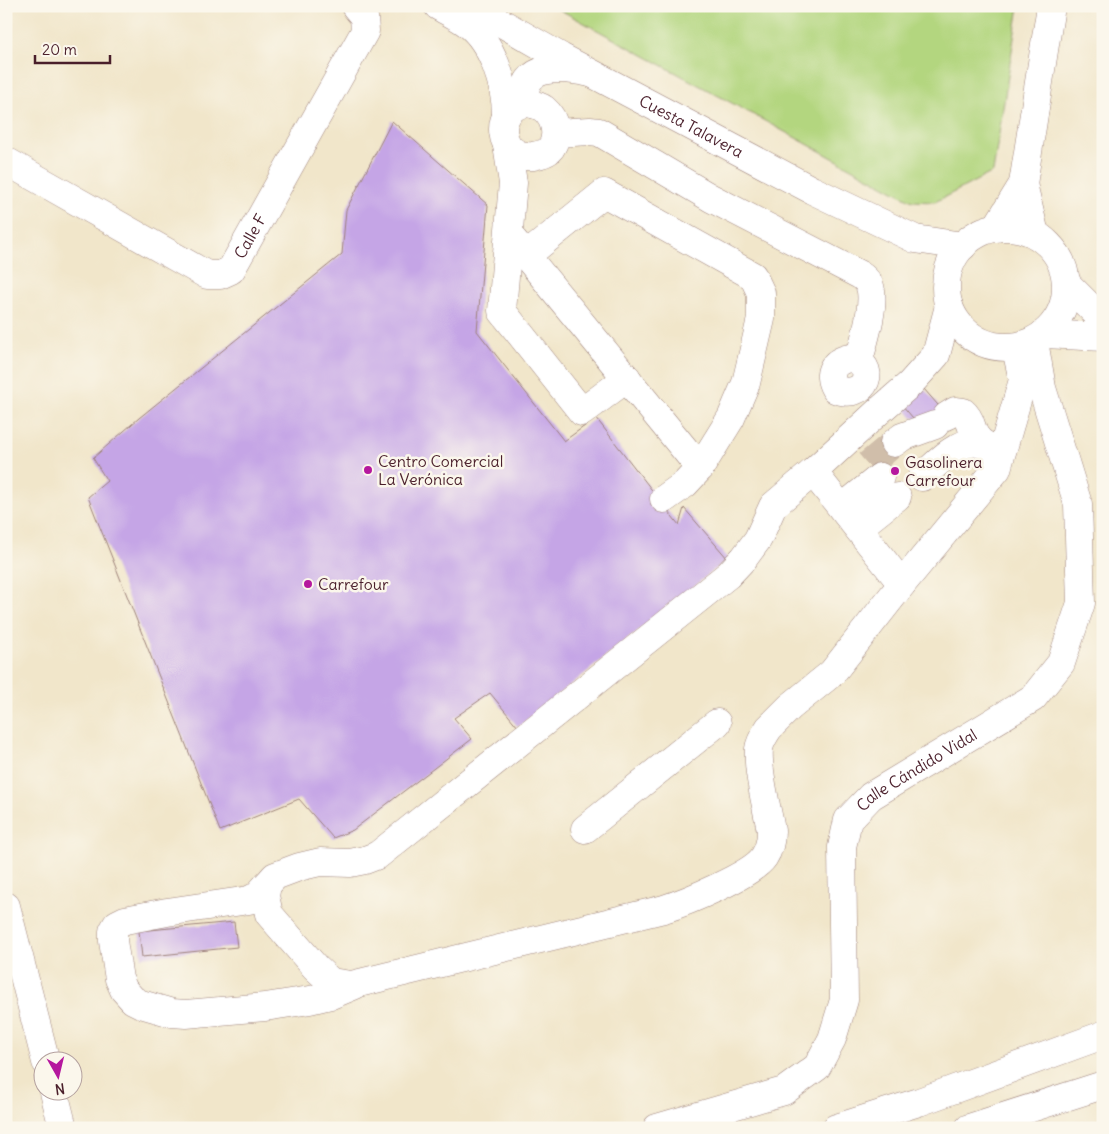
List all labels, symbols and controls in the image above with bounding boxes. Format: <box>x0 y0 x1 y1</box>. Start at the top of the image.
scale bar <box>35 32 110 64</box>
text: 20 m <box>42 40 77 59</box>
street label: Cuesta Talavera <box>636 90 747 162</box>
street label: Calle F <box>229 210 271 262</box>
place label: Centro Comercial La Verónica <box>378 451 503 489</box>
place label: Gasolinera Carrefour <box>905 452 983 490</box>
marker: Centro Comercial La Verónica <box>362 464 374 476</box>
marker: Gasolinera Carrefour <box>889 465 901 477</box>
place label: Carrefour <box>318 574 389 594</box>
marker: Carrefour <box>302 578 314 590</box>
street label: Calle Cándido Vidal <box>852 724 981 815</box>
north arrow <box>32 1052 82 1102</box>
text: N <box>54 1079 66 1098</box>

